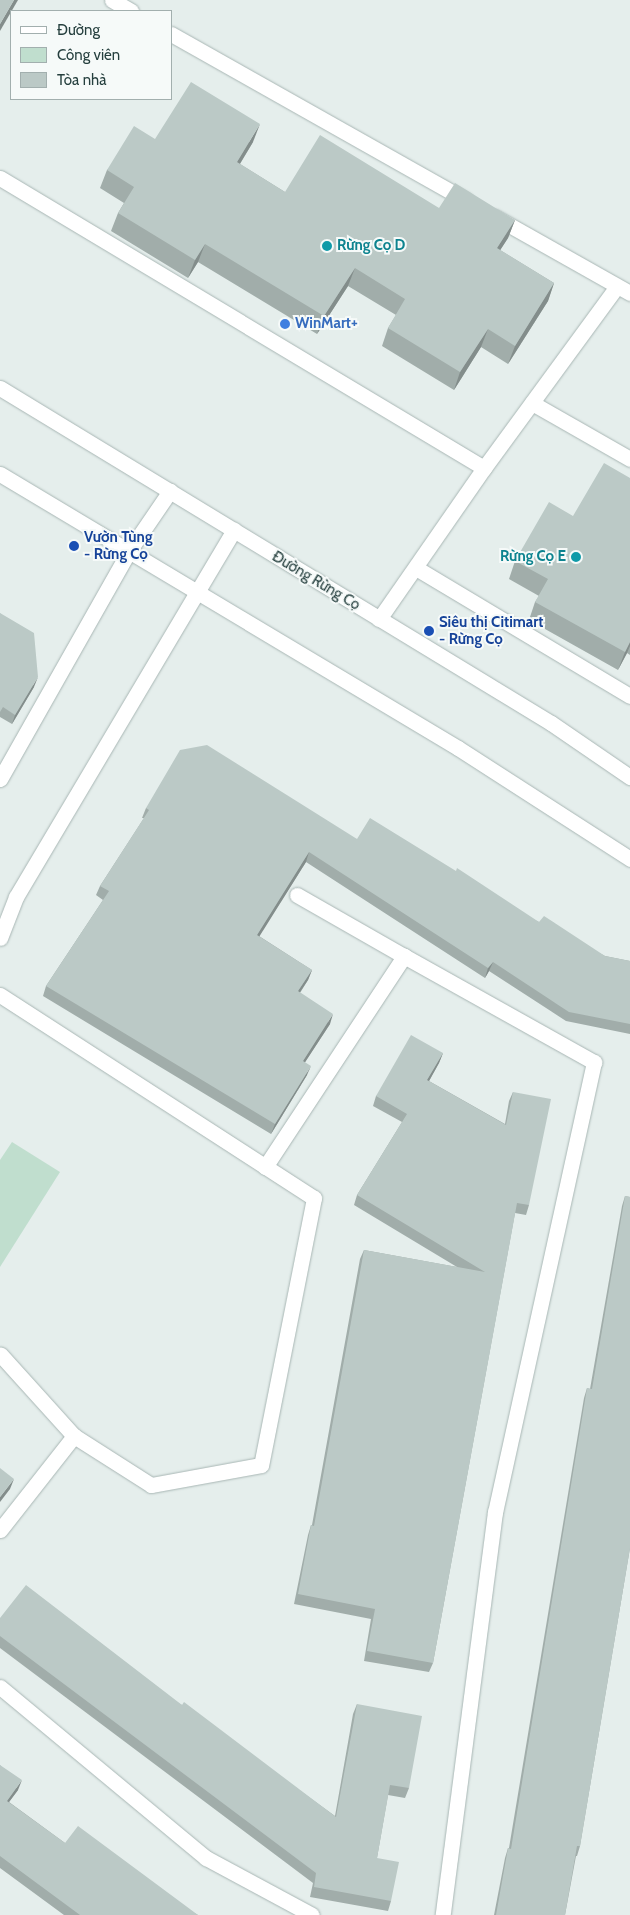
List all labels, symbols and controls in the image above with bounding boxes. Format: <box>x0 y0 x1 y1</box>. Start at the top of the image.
legend <box>10 10 172 100</box>
text: Đường <box>57 21 100 39</box>
text: Công viên <box>57 46 120 64</box>
text: Tòa nhà <box>57 71 106 89</box>
place label: Rừng Cọ D <box>337 237 405 255</box>
marker: Rừng Cọ D <box>321 240 333 252</box>
place label: WinMart+ <box>295 315 358 333</box>
marker: WinMart+ <box>279 318 291 330</box>
place label: Vườn Tùng - Rừng Cọ <box>84 528 152 563</box>
marker: Vườn Tùng - Rừng Cọ <box>68 540 80 552</box>
street label: Đường Rừng Cọ <box>269 548 363 614</box>
place label: Rừng Cọ E <box>500 548 566 566</box>
marker: Rừng Cọ E <box>570 551 582 563</box>
place label: Siêu thị Citimart - Rừng Cọ <box>439 613 543 648</box>
marker: Siêu thị Citimart - Rừng Cọ <box>423 625 435 637</box>

